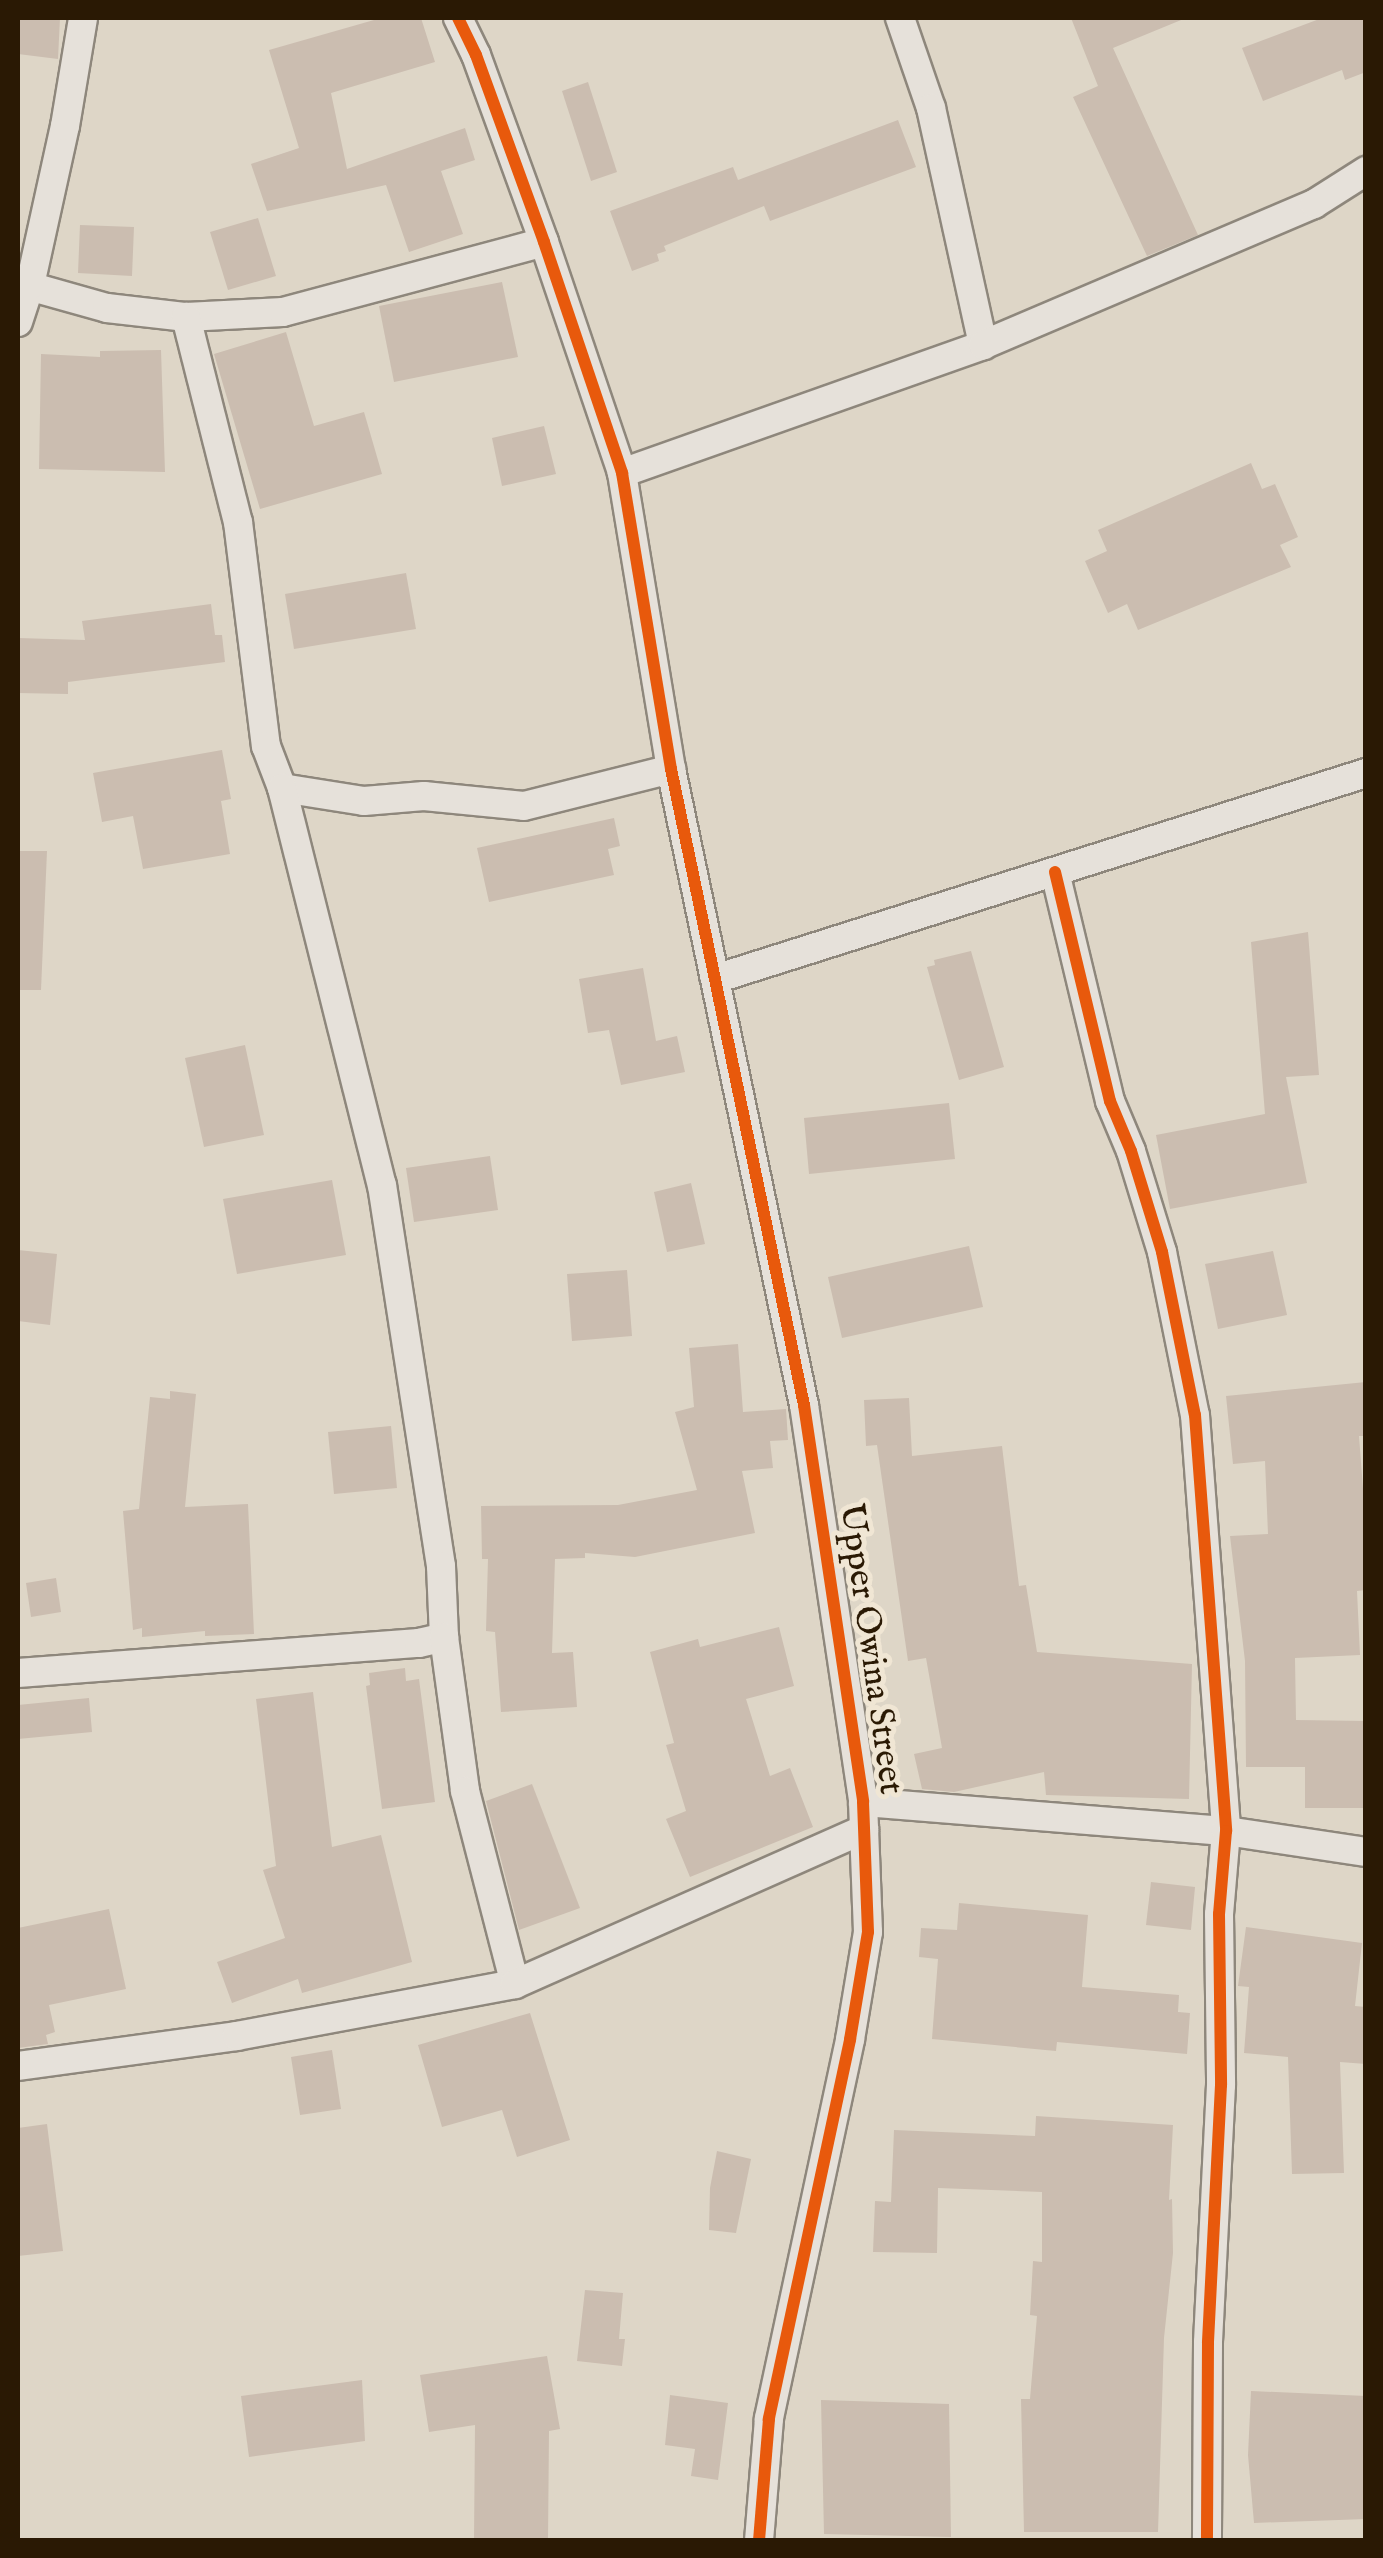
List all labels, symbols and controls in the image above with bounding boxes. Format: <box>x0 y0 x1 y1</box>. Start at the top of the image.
street label: Upper Owina Street <box>829 1501 911 1797</box>

